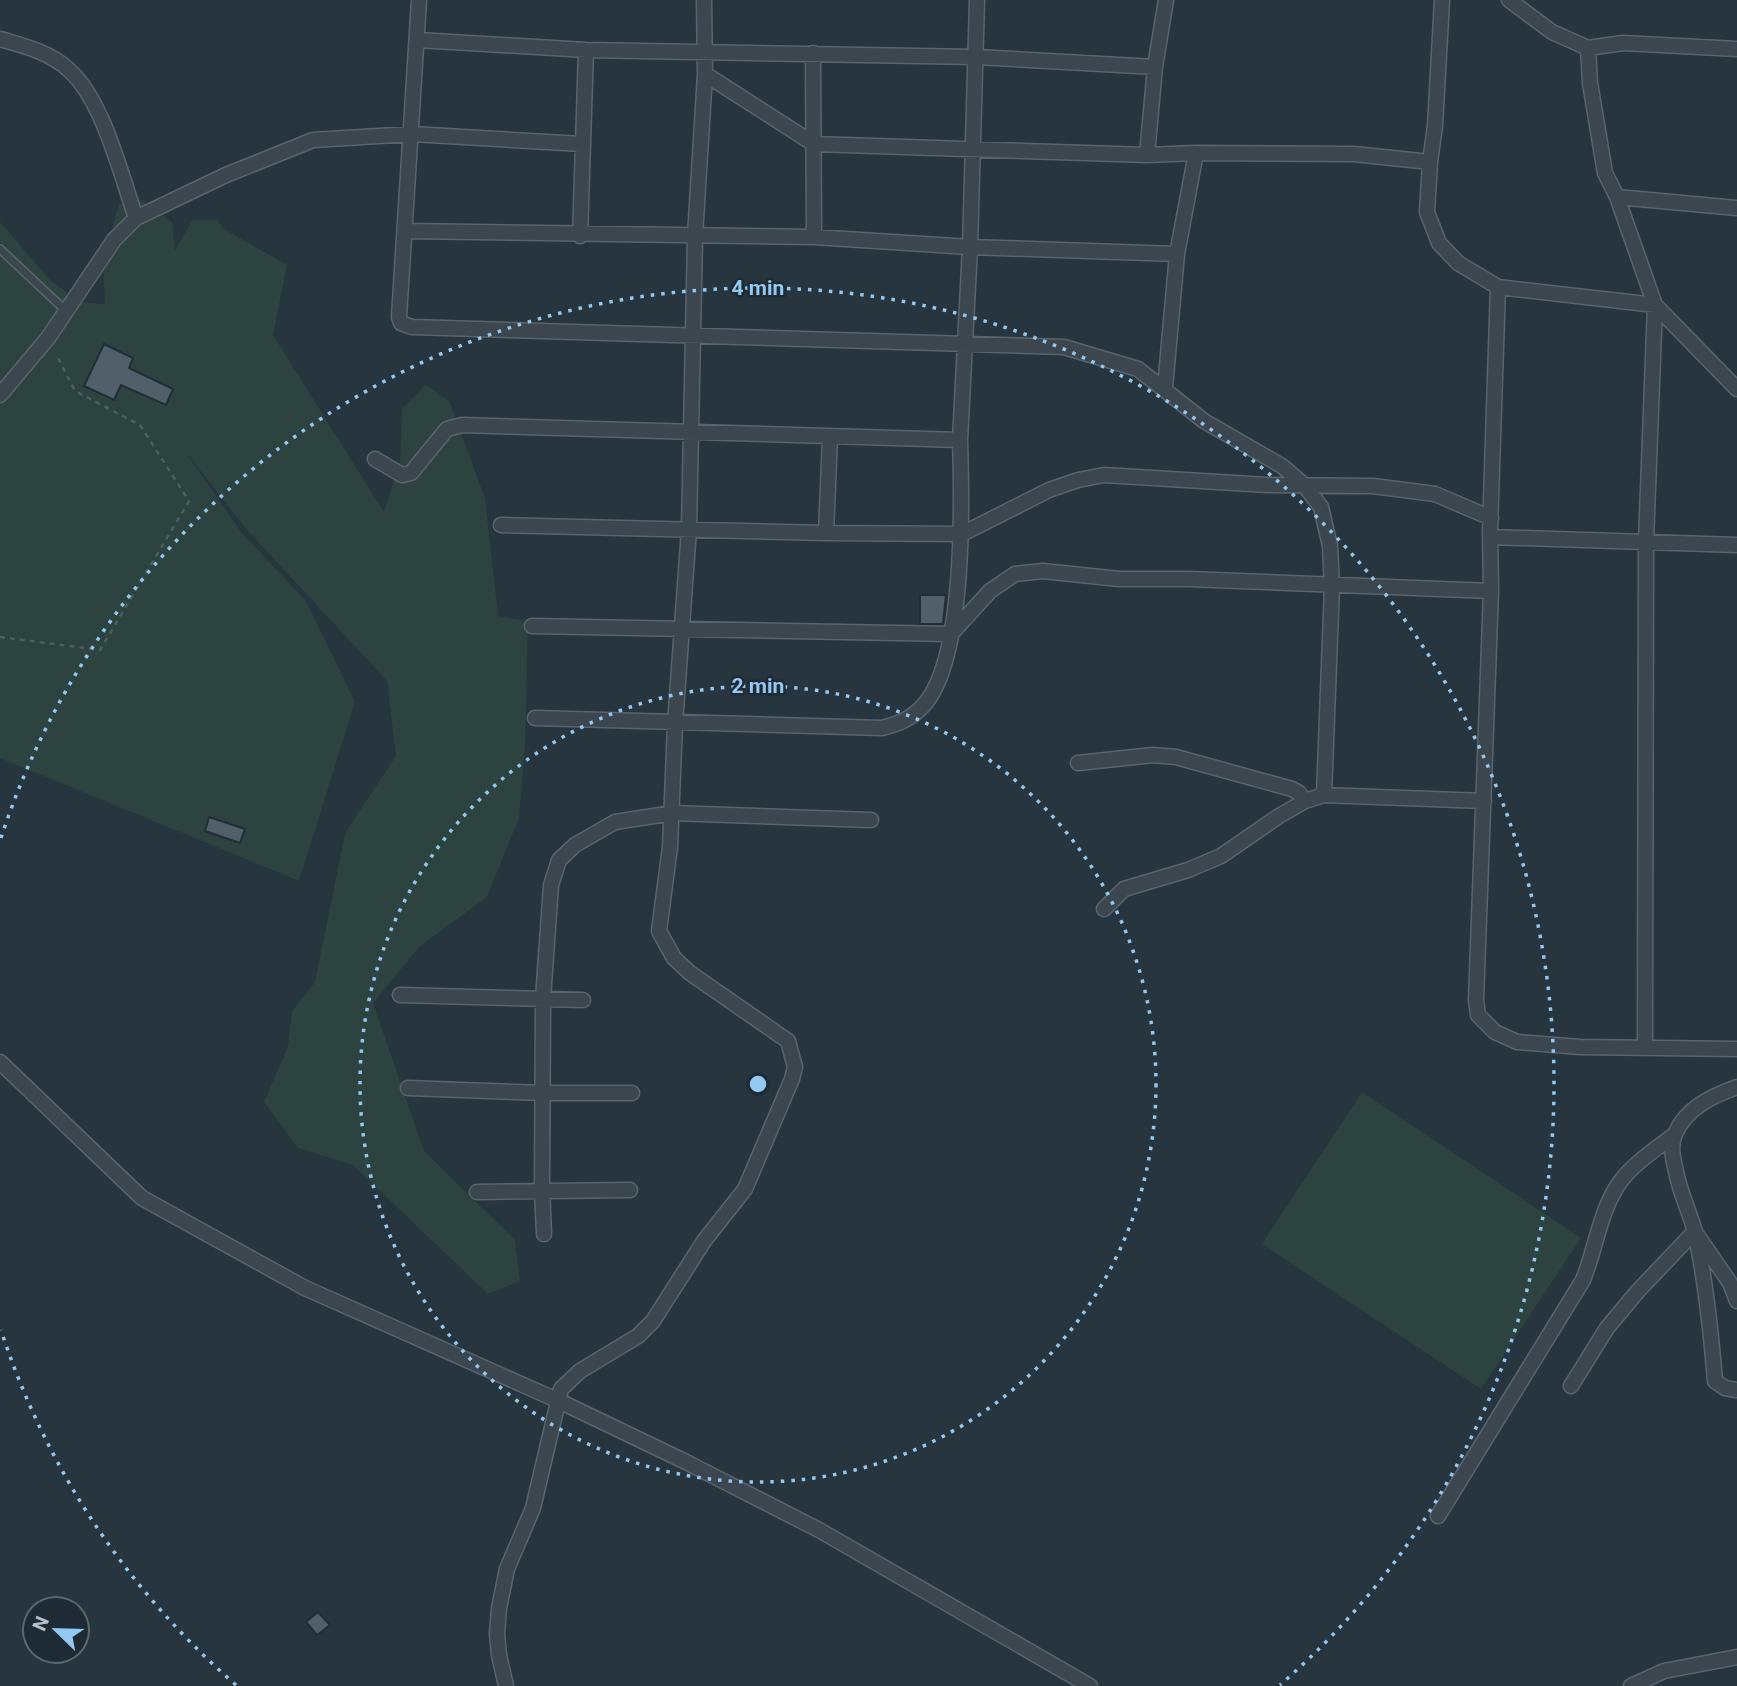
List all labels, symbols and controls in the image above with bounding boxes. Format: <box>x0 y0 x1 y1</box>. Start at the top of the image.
text: 4 min <box>732 276 784 300</box>
text: 2 min <box>732 674 784 698</box>
centre of rings <box>746 1072 770 1096</box>
north arrow <box>21 1595 91 1665</box>
text: N <box>28 1613 54 1634</box>

